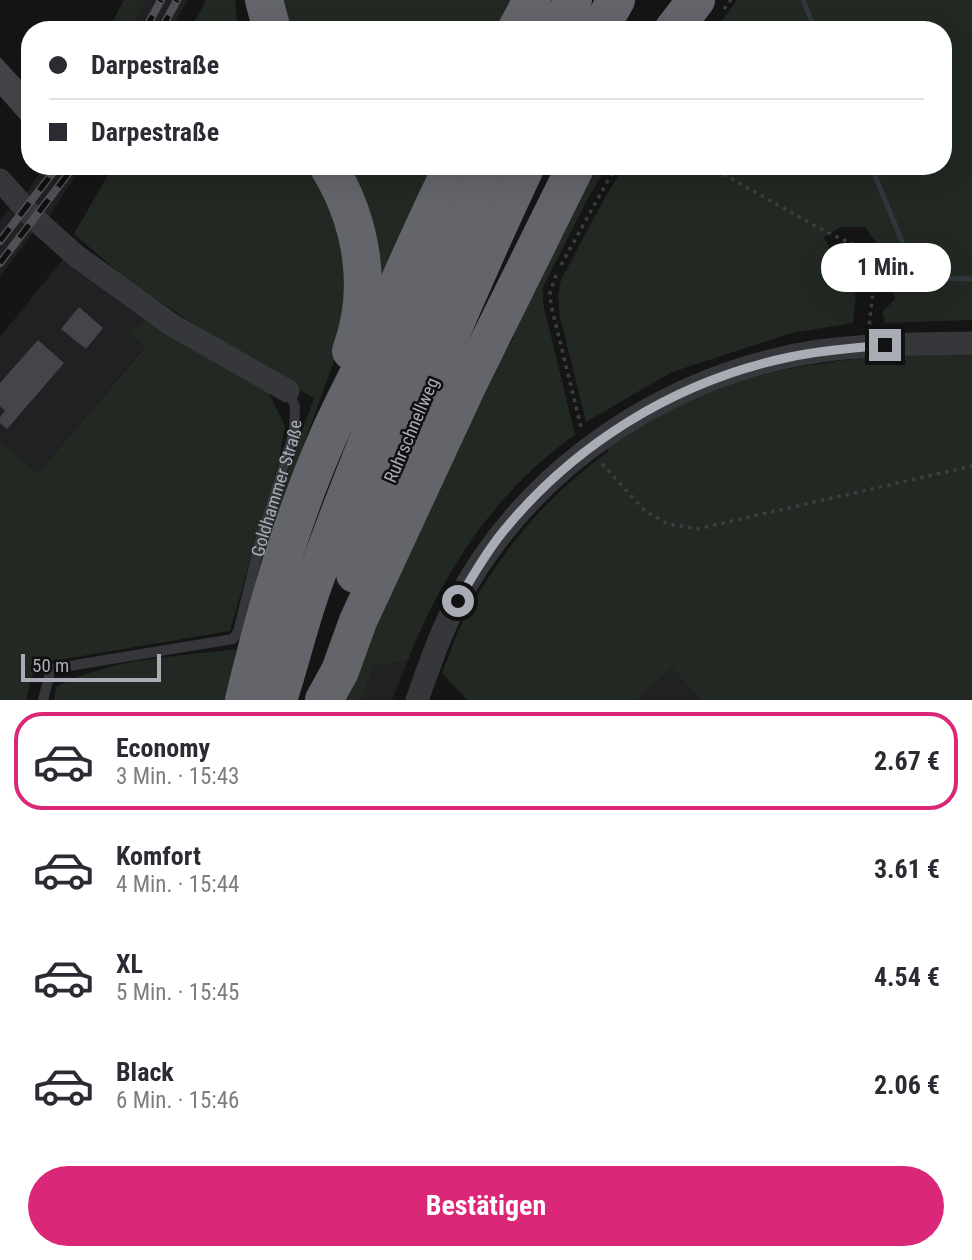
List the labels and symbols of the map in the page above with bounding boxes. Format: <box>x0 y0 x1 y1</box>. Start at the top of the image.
callout: 1 Min. <box>820 244 950 292</box>
route end <box>869 329 901 361</box>
street label: Ruhrschnellweg <box>379 374 443 486</box>
street label: Goldhammer Straße <box>246 420 305 559</box>
route start <box>442 585 474 617</box>
scale bar <box>21 651 161 683</box>

